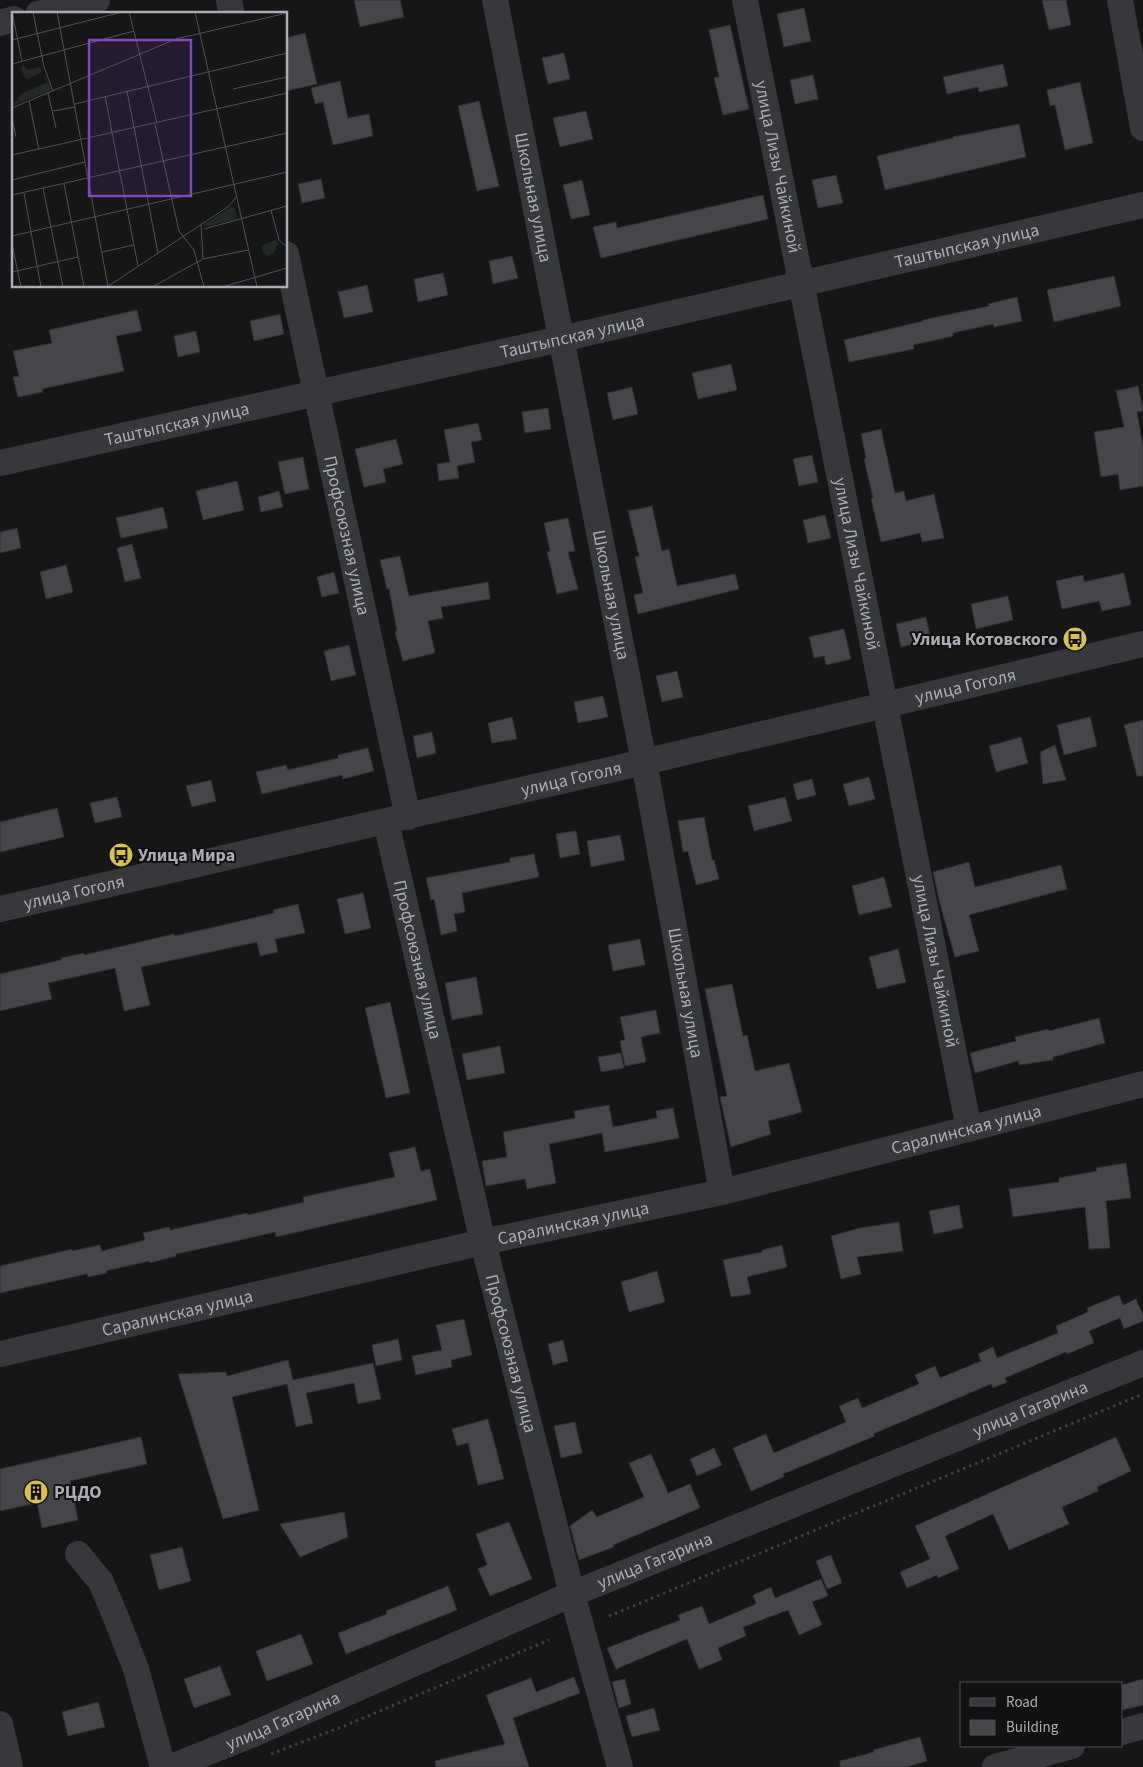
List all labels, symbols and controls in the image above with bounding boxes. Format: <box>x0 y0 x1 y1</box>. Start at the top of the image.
inset map <box>12 12 288 288</box>
street label: улица Лизы Чайкиной <box>749 78 807 255</box>
street label: Школьная улица <box>509 130 558 264</box>
street label: Таштыпская улица <box>892 217 1041 274</box>
street label: Таштыпская улица <box>498 308 647 365</box>
street label: Таштыпская улица <box>102 396 251 452</box>
street label: Профсоюзная улица <box>318 453 376 618</box>
street label: улица Лизы Чайкиной <box>828 476 886 653</box>
street label: Школьная улица <box>586 528 636 662</box>
bus stop icon: Улица Котовского <box>1062 626 1088 652</box>
place label: Улица Котовского <box>911 627 1058 652</box>
street label: улица Гоголя <box>913 662 1019 710</box>
street label: улица Гоголя <box>518 755 624 802</box>
bus stop icon: Улица Мира <box>108 842 134 868</box>
place label: Улица Мира <box>138 843 235 868</box>
street label: улица Гоголя <box>21 868 127 916</box>
street label: улица Лизы Чайкиной <box>906 873 965 1050</box>
street label: Профсоюзная улица <box>387 877 448 1041</box>
street label: Школьная улица <box>662 926 710 1060</box>
street label: Саралинская улица <box>888 1098 1044 1161</box>
street label: Саралинская улица <box>495 1195 651 1251</box>
street label: Профсоюзная улица <box>479 1271 543 1435</box>
street label: Саралинская улица <box>99 1283 255 1342</box>
street label: улица Гагарина <box>969 1374 1092 1443</box>
building icon: РЦДО <box>23 1479 49 1505</box>
place label: РЦДО <box>54 1480 102 1505</box>
street label: улица Гагарина <box>593 1526 716 1595</box>
legend <box>960 1682 1123 1747</box>
street label: улица Гагарина <box>222 1685 344 1756</box>
text: Road <box>1006 1692 1038 1713</box>
text: Building <box>1006 1717 1059 1738</box>

